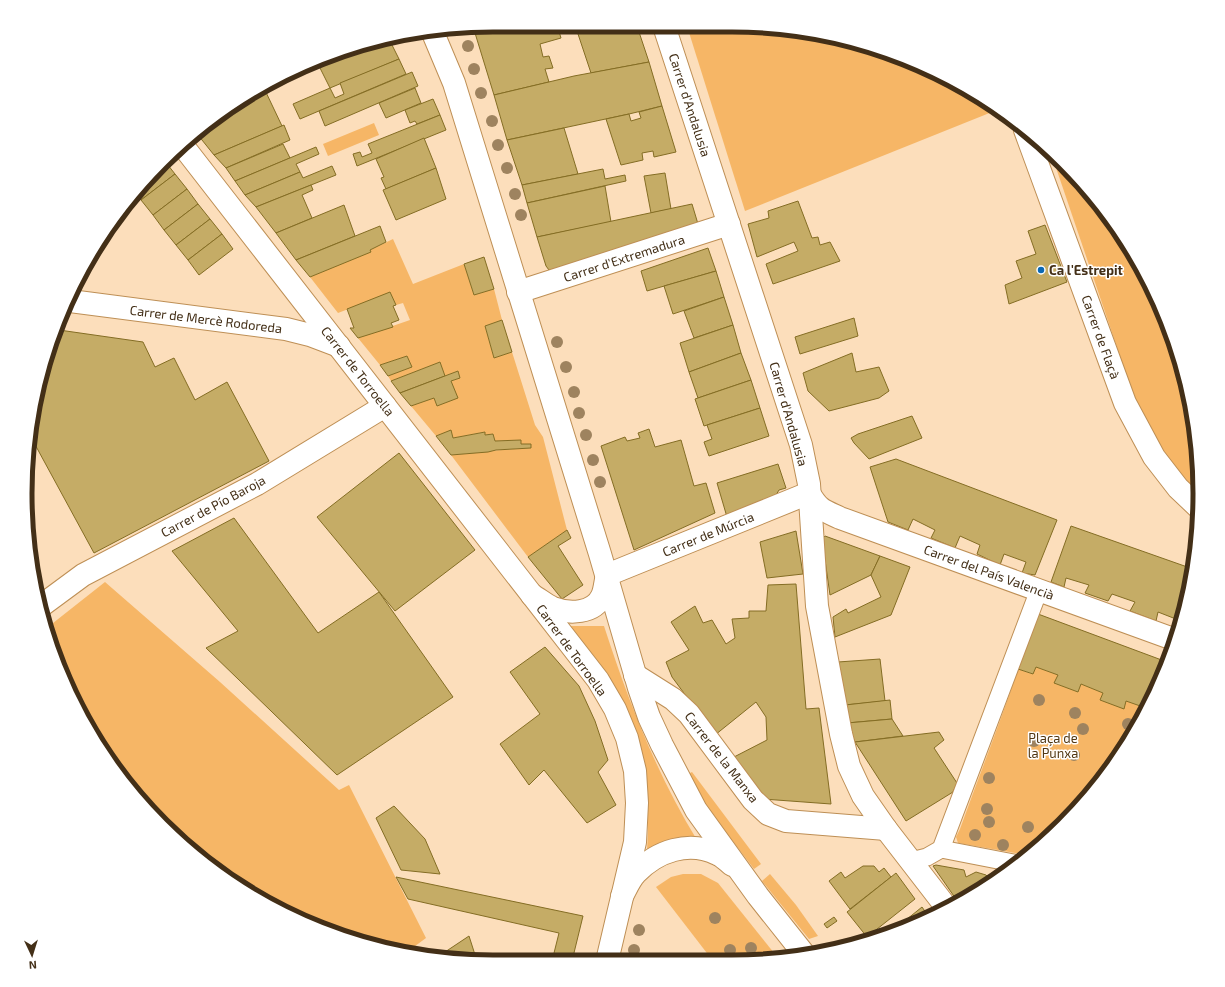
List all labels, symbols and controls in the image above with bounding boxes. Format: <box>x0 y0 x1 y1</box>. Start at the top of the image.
street label: Carrer d'Andalusia <box>666 51 714 159</box>
street label: Carrer d'Extremadura <box>561 231 687 285</box>
place label: Ca l'Estrepit <box>1049 262 1124 278</box>
marker: Ca l'Estrepit <box>1036 265 1046 275</box>
street label: Carrer de Flaçà <box>1077 293 1124 382</box>
street label: Carrer de Mercè Rodoreda <box>129 302 283 336</box>
street label: Carrer de Torroella <box>318 323 398 419</box>
street label: Carrer d'Andalusia <box>766 360 812 468</box>
street label: Carrer de Pío Baroja <box>158 472 268 540</box>
street label: Carrer de Múrcia <box>660 508 756 560</box>
street label: Carrer del País Valencià <box>922 541 1056 603</box>
street label: Carrer de Torroella <box>533 601 611 699</box>
street label: Carrer de la Manxa <box>682 708 762 806</box>
park label: Plaça de la Punxa <box>1028 730 1078 761</box>
north arrow <box>12 935 52 975</box>
text: N <box>28 959 37 972</box>

